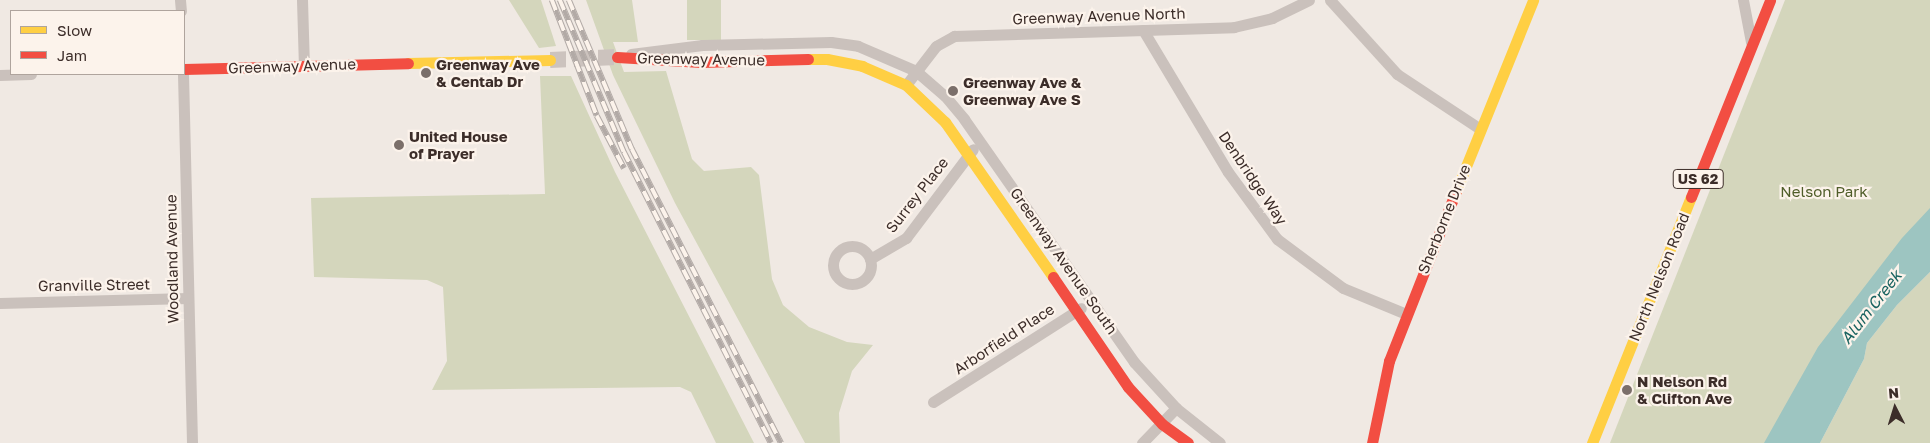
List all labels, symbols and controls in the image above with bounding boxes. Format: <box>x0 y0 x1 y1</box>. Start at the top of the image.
street label: Greenway Avenue North <box>1012 4 1186 28</box>
legend <box>10 10 185 75</box>
text: Slow <box>57 21 92 39</box>
text: Jam <box>57 46 87 64</box>
street label: Greenway Avenue <box>637 49 765 69</box>
street label: Greenway Avenue <box>228 55 356 77</box>
place label: Greenway Ave & Centab Dr <box>436 55 540 90</box>
marker: Greenway Ave & Centab Dr <box>420 67 432 79</box>
place label: Greenway Ave & Greenway Ave S <box>963 73 1081 108</box>
marker: Greenway Ave & Greenway Ave S <box>947 85 959 97</box>
place label: United House of Prayer <box>409 127 508 162</box>
street label: Denbridge Way <box>1215 128 1291 228</box>
marker: United House of Prayer <box>393 139 405 151</box>
street label: Surrey Place <box>882 154 952 236</box>
street label: Sherborne Drive <box>1414 162 1474 276</box>
road number: US 62 <box>1672 168 1724 190</box>
park label: Nelson Park <box>1780 183 1868 201</box>
street label: Greenway Avenue South <box>1007 184 1121 338</box>
street label: Woodland Avenue <box>162 194 182 324</box>
street label: North Nelson Road <box>1625 210 1693 344</box>
water label: Alum Creek <box>1836 266 1906 348</box>
street label: Granville Street <box>38 275 150 295</box>
street label: Arborfield Place <box>950 300 1058 378</box>
place label: N Nelson Rd & Clifton Ave <box>1637 372 1732 407</box>
north arrow <box>1870 383 1920 433</box>
marker: N Nelson Rd & Clifton Ave <box>1621 384 1633 396</box>
text: N <box>1888 384 1900 401</box>

